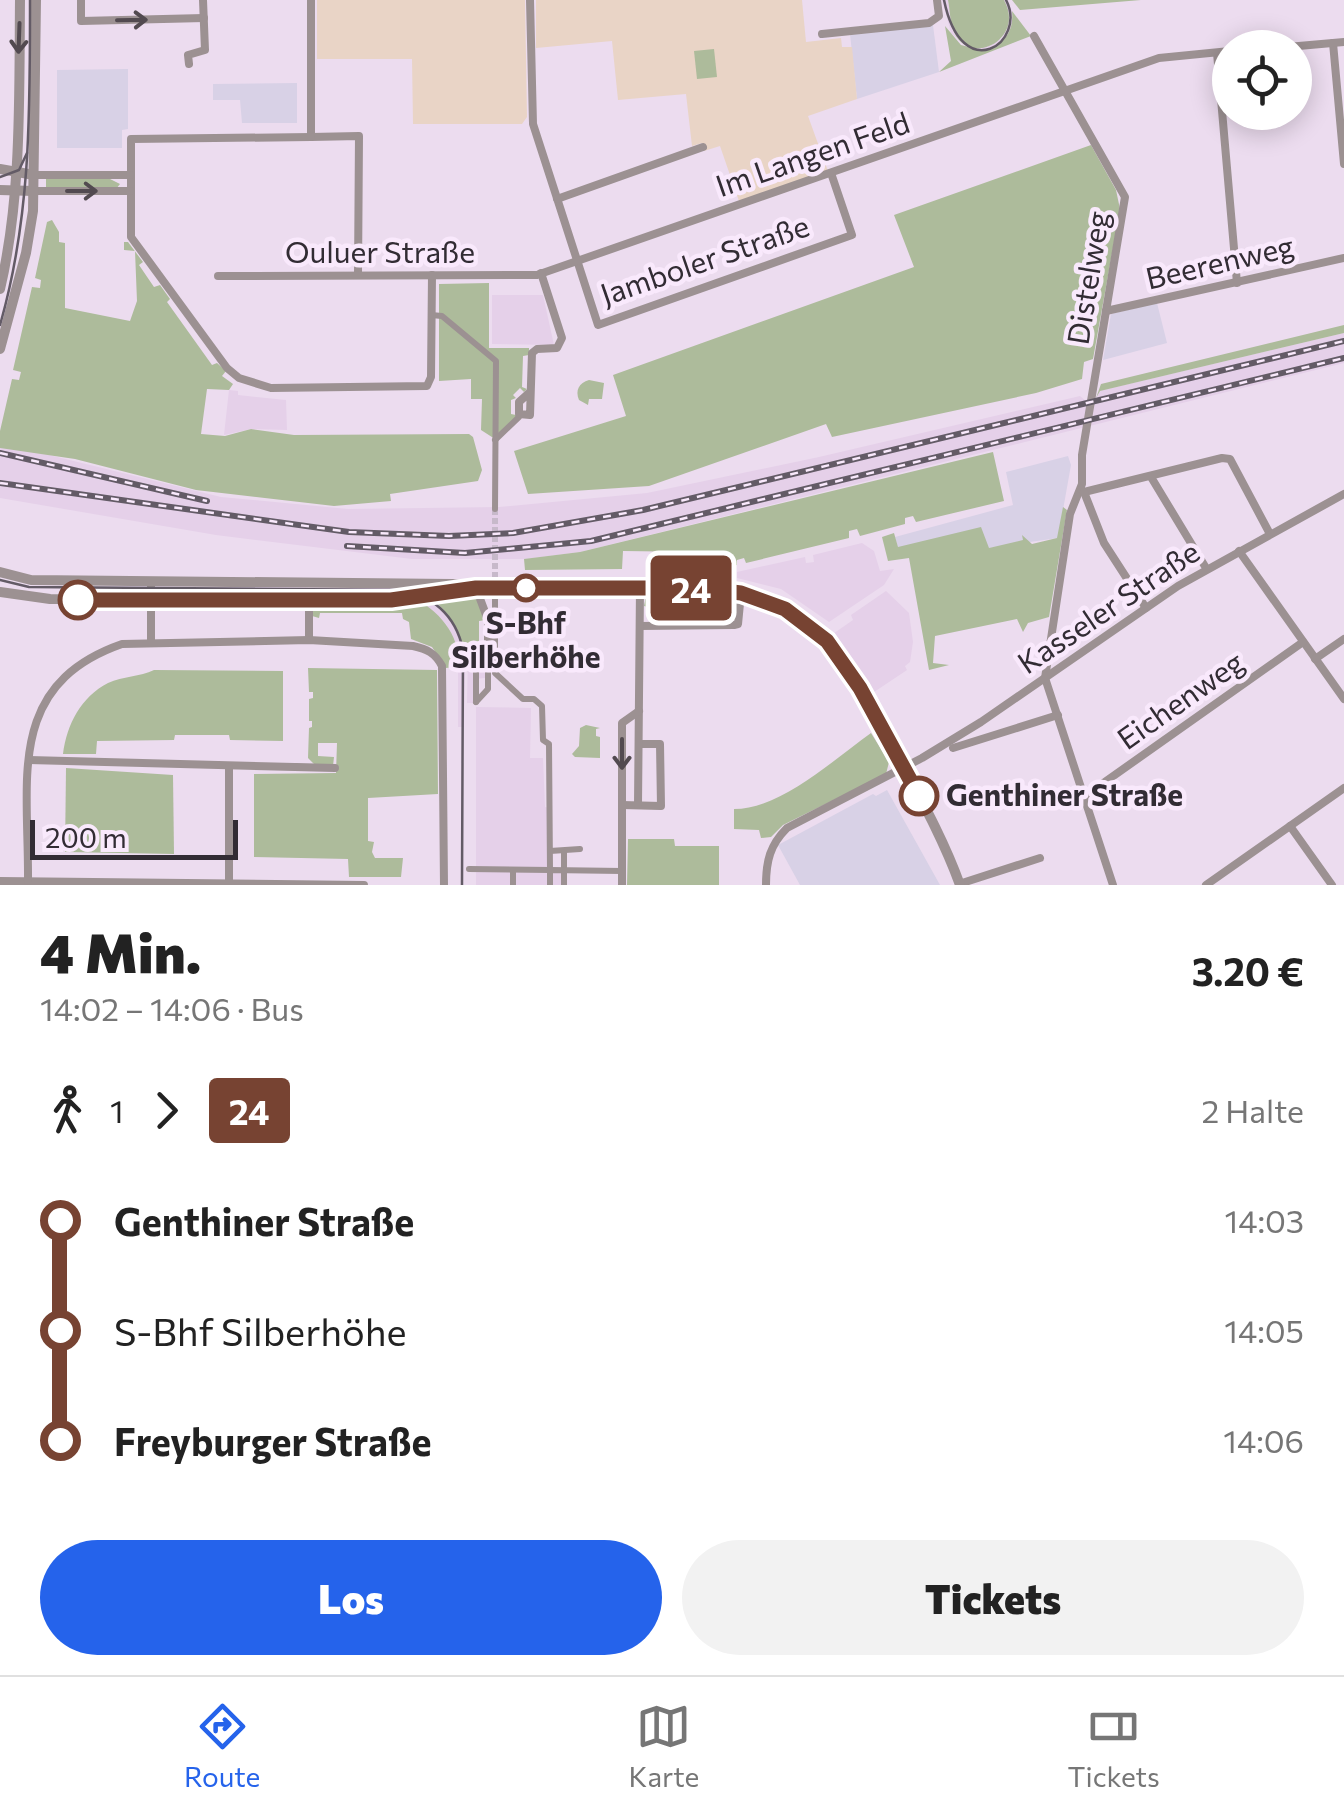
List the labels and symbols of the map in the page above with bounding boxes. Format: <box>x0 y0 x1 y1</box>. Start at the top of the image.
one-way arrow <box>114 10 147 30</box>
one-way arrow <box>9 22 28 54</box>
street label: Im Langen Feld <box>710 102 914 203</box>
one-way arrow <box>66 182 98 200</box>
street label: Jamboler Straße <box>595 206 813 312</box>
street label: Distelweg <box>1058 208 1115 347</box>
street label: Beerenweg <box>1142 226 1297 296</box>
street label: Ouluer Straße <box>285 232 475 269</box>
street label: Kasseler Straße <box>1010 532 1205 680</box>
line badge: 24 <box>646 556 736 620</box>
marker: S-Bhf Silberhöhe <box>513 575 539 601</box>
unlabelled marker <box>59 581 97 619</box>
place label: S-Bhf Silberhöhe <box>452 603 600 674</box>
street label: Eichenweg <box>1109 642 1250 756</box>
one-way arrow <box>612 738 632 770</box>
place label: Genthiner Straße <box>946 775 1183 812</box>
marker: Genthiner Straße <box>900 777 938 815</box>
scale bar <box>30 815 238 860</box>

